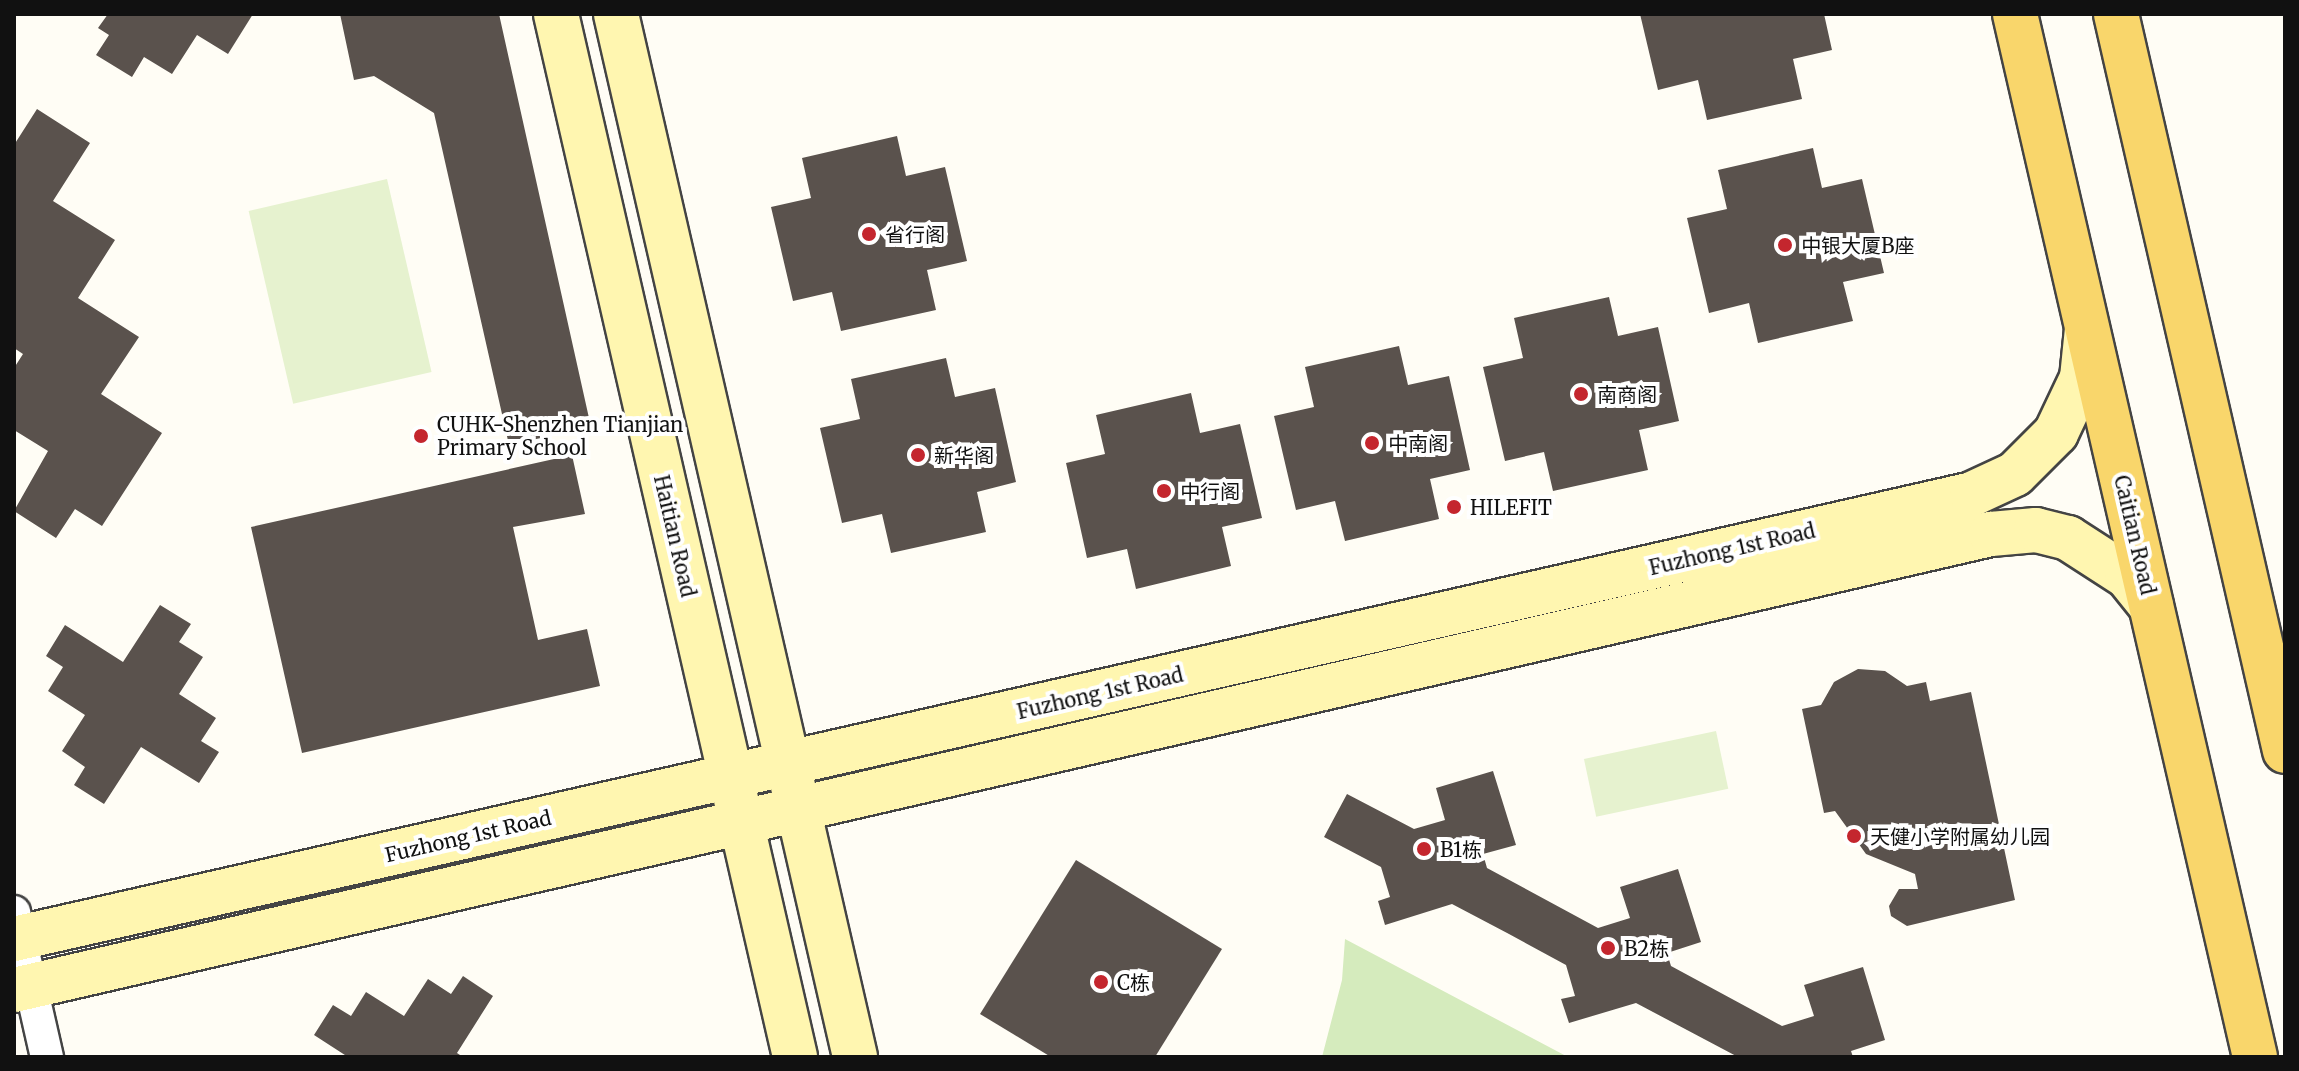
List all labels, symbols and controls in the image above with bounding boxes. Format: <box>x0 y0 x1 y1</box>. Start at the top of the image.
place label: 省行阁 <box>885 222 945 246</box>
marker: 省行阁 <box>860 225 878 243</box>
place label: 中银大厦B座 <box>1801 233 1914 257</box>
marker: 中银大厦B座 <box>1776 236 1794 254</box>
place label: 南商阁 <box>1597 382 1657 406</box>
marker: 南商阁 <box>1572 385 1590 403</box>
place label: CUHK-Shenzhen Tianjian Primary School <box>437 412 683 459</box>
marker: CUHK-Shenzhen Tianjian Primary School <box>412 427 430 445</box>
place label: 中南阁 <box>1388 431 1448 455</box>
marker: 中南阁 <box>1363 434 1381 452</box>
place label: 新华阁 <box>934 443 994 467</box>
marker: 新华阁 <box>909 446 927 464</box>
street label: Haitian Road <box>649 473 701 599</box>
street label: Caitian Road <box>2110 473 2160 597</box>
place label: 中行阁 <box>1180 479 1240 503</box>
marker: 中行阁 <box>1155 482 1173 500</box>
place label: HILEFIT <box>1470 495 1552 519</box>
marker: HILEFIT <box>1445 498 1463 516</box>
street label: Fuzhong 1st Road <box>1647 518 1817 580</box>
street label: Fuzhong 1st Road <box>1015 662 1185 724</box>
street label: Fuzhong 1st Road <box>383 805 553 867</box>
place label: 天健小学附属幼儿园 <box>1870 824 2050 848</box>
marker: 天健小学附属幼儿园 <box>1845 827 1863 845</box>
place label: B1栋 <box>1440 837 1482 861</box>
marker: B1栋 <box>1415 840 1433 858</box>
place label: B2栋 <box>1624 936 1669 960</box>
marker: B2栋 <box>1599 939 1617 957</box>
place label: C栋 <box>1117 970 1150 994</box>
marker: C栋 <box>1092 973 1110 991</box>

